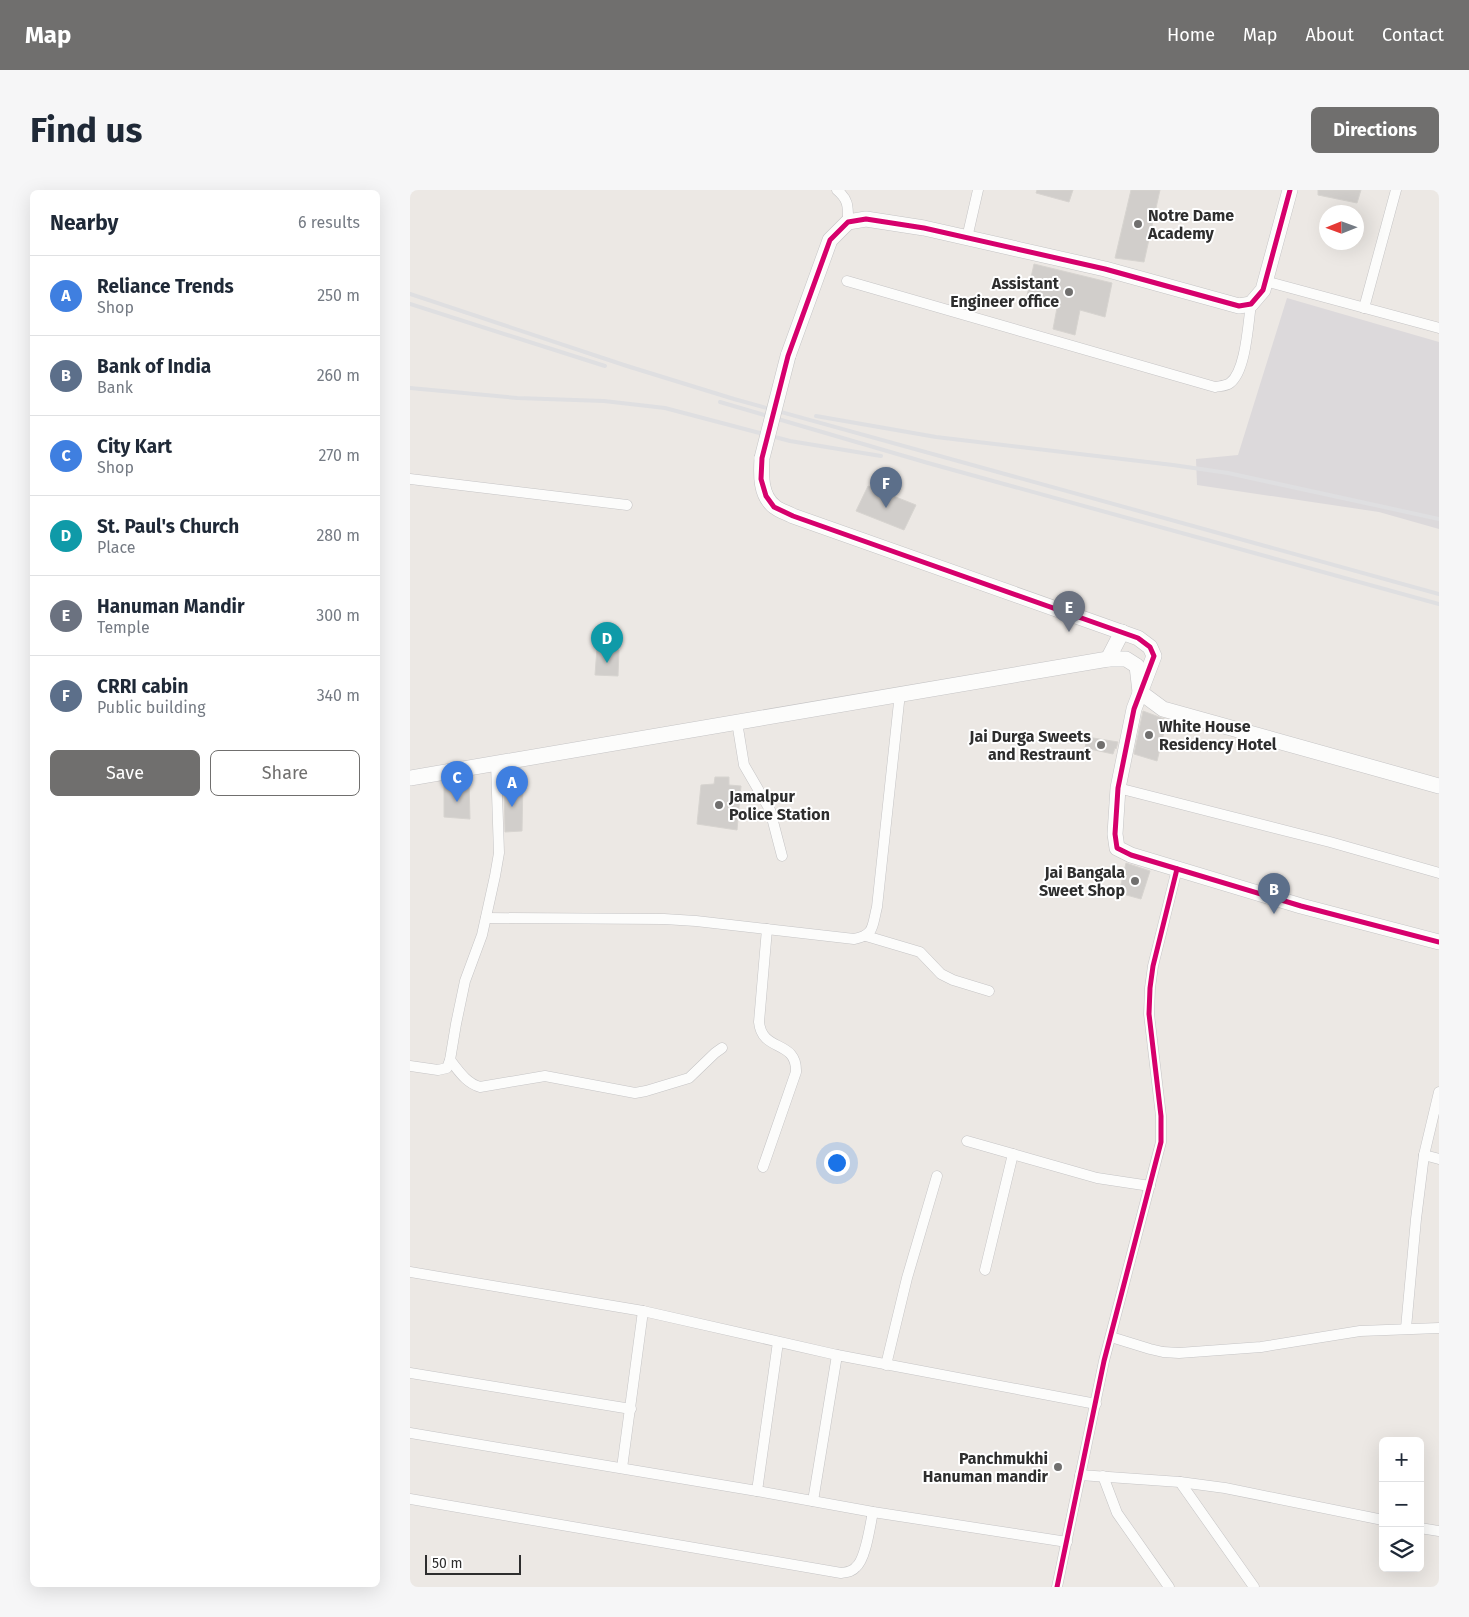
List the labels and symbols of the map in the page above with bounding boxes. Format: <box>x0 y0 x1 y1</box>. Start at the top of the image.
north arrow <box>1319 205 1364 250</box>
place label: Notre Dame Academy <box>1147 206 1234 243</box>
marker: Notre Dame Academy <box>1132 218 1144 230</box>
place label: Assistant Engineer office <box>950 274 1060 311</box>
marker: Assistant Engineer office <box>1063 286 1075 298</box>
pin: F <box>870 467 902 508</box>
pin: E <box>1053 591 1085 632</box>
pin: D <box>591 622 623 663</box>
place label: White House Residency Hotel <box>1159 717 1277 754</box>
place label: Jai Durga Sweets and Restraunt <box>968 727 1092 764</box>
marker: White House Residency Hotel <box>1143 729 1155 741</box>
marker: Jai Durga Sweets and Restraunt <box>1095 739 1107 751</box>
pin: C <box>441 761 473 802</box>
pin: A <box>496 766 528 807</box>
place label: Jamalpur Police Station <box>728 787 830 824</box>
marker: Jamalpur Police Station <box>713 799 725 811</box>
place label: Jai Bangala Sweet Shop <box>1039 863 1125 900</box>
pin: B <box>1258 873 1290 914</box>
marker: Jai Bangala Sweet Shop <box>1129 875 1141 887</box>
your location <box>824 1150 850 1176</box>
place label: Panchmukhi Hanuman mandir <box>923 1449 1049 1486</box>
marker: Panchmukhi Hanuman mandir <box>1052 1461 1064 1473</box>
scale bar <box>425 1552 521 1575</box>

